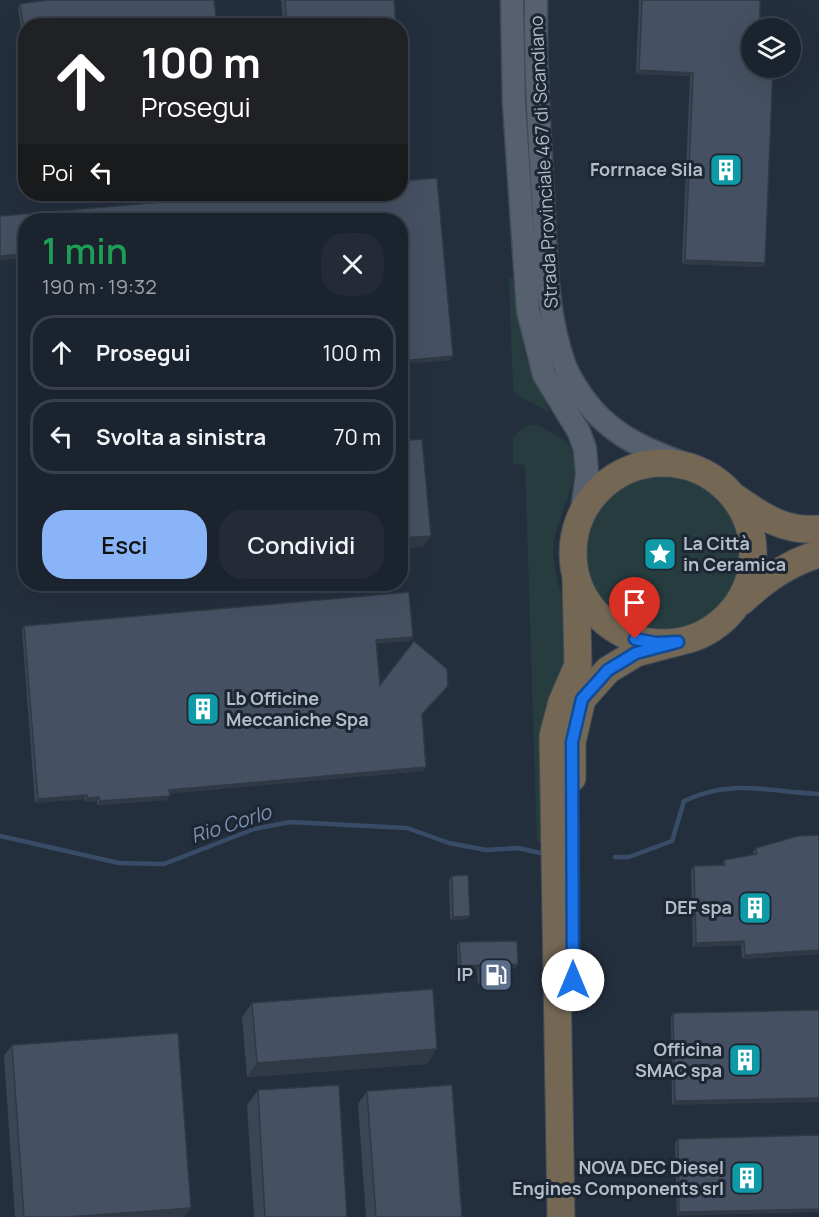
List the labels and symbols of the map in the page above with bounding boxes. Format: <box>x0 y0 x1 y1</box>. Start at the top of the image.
street label: Strada Provinciale 467 di Scandiano <box>523 15 563 309</box>
building icon: Forrnace Sila <box>708 152 744 188</box>
place label: Forrnace Sila <box>590 157 703 181</box>
place label: La Città in Ceramica <box>683 531 786 576</box>
place icon: La Città in Ceramica <box>642 536 678 572</box>
pin <box>609 577 660 639</box>
place label: Lb Officine Meccaniche Spa <box>226 686 369 731</box>
building icon: Lb Officine Meccaniche Spa <box>185 691 221 727</box>
water label: Rio Corlo <box>187 798 276 849</box>
building icon: DEF spa <box>737 890 773 926</box>
place label: DEF spa <box>665 895 732 919</box>
position arrow <box>541 948 605 1012</box>
fuel station icon: IP <box>478 957 514 993</box>
place label: IP <box>456 962 473 986</box>
place label: Officina SMAC spa <box>635 1037 722 1082</box>
building icon: Officina SMAC spa <box>727 1042 763 1078</box>
place label: NOVA DEC Diesel Engines Components srl <box>512 1155 724 1200</box>
building icon: NOVA DEC Diesel Engines Components srl <box>729 1160 765 1196</box>

